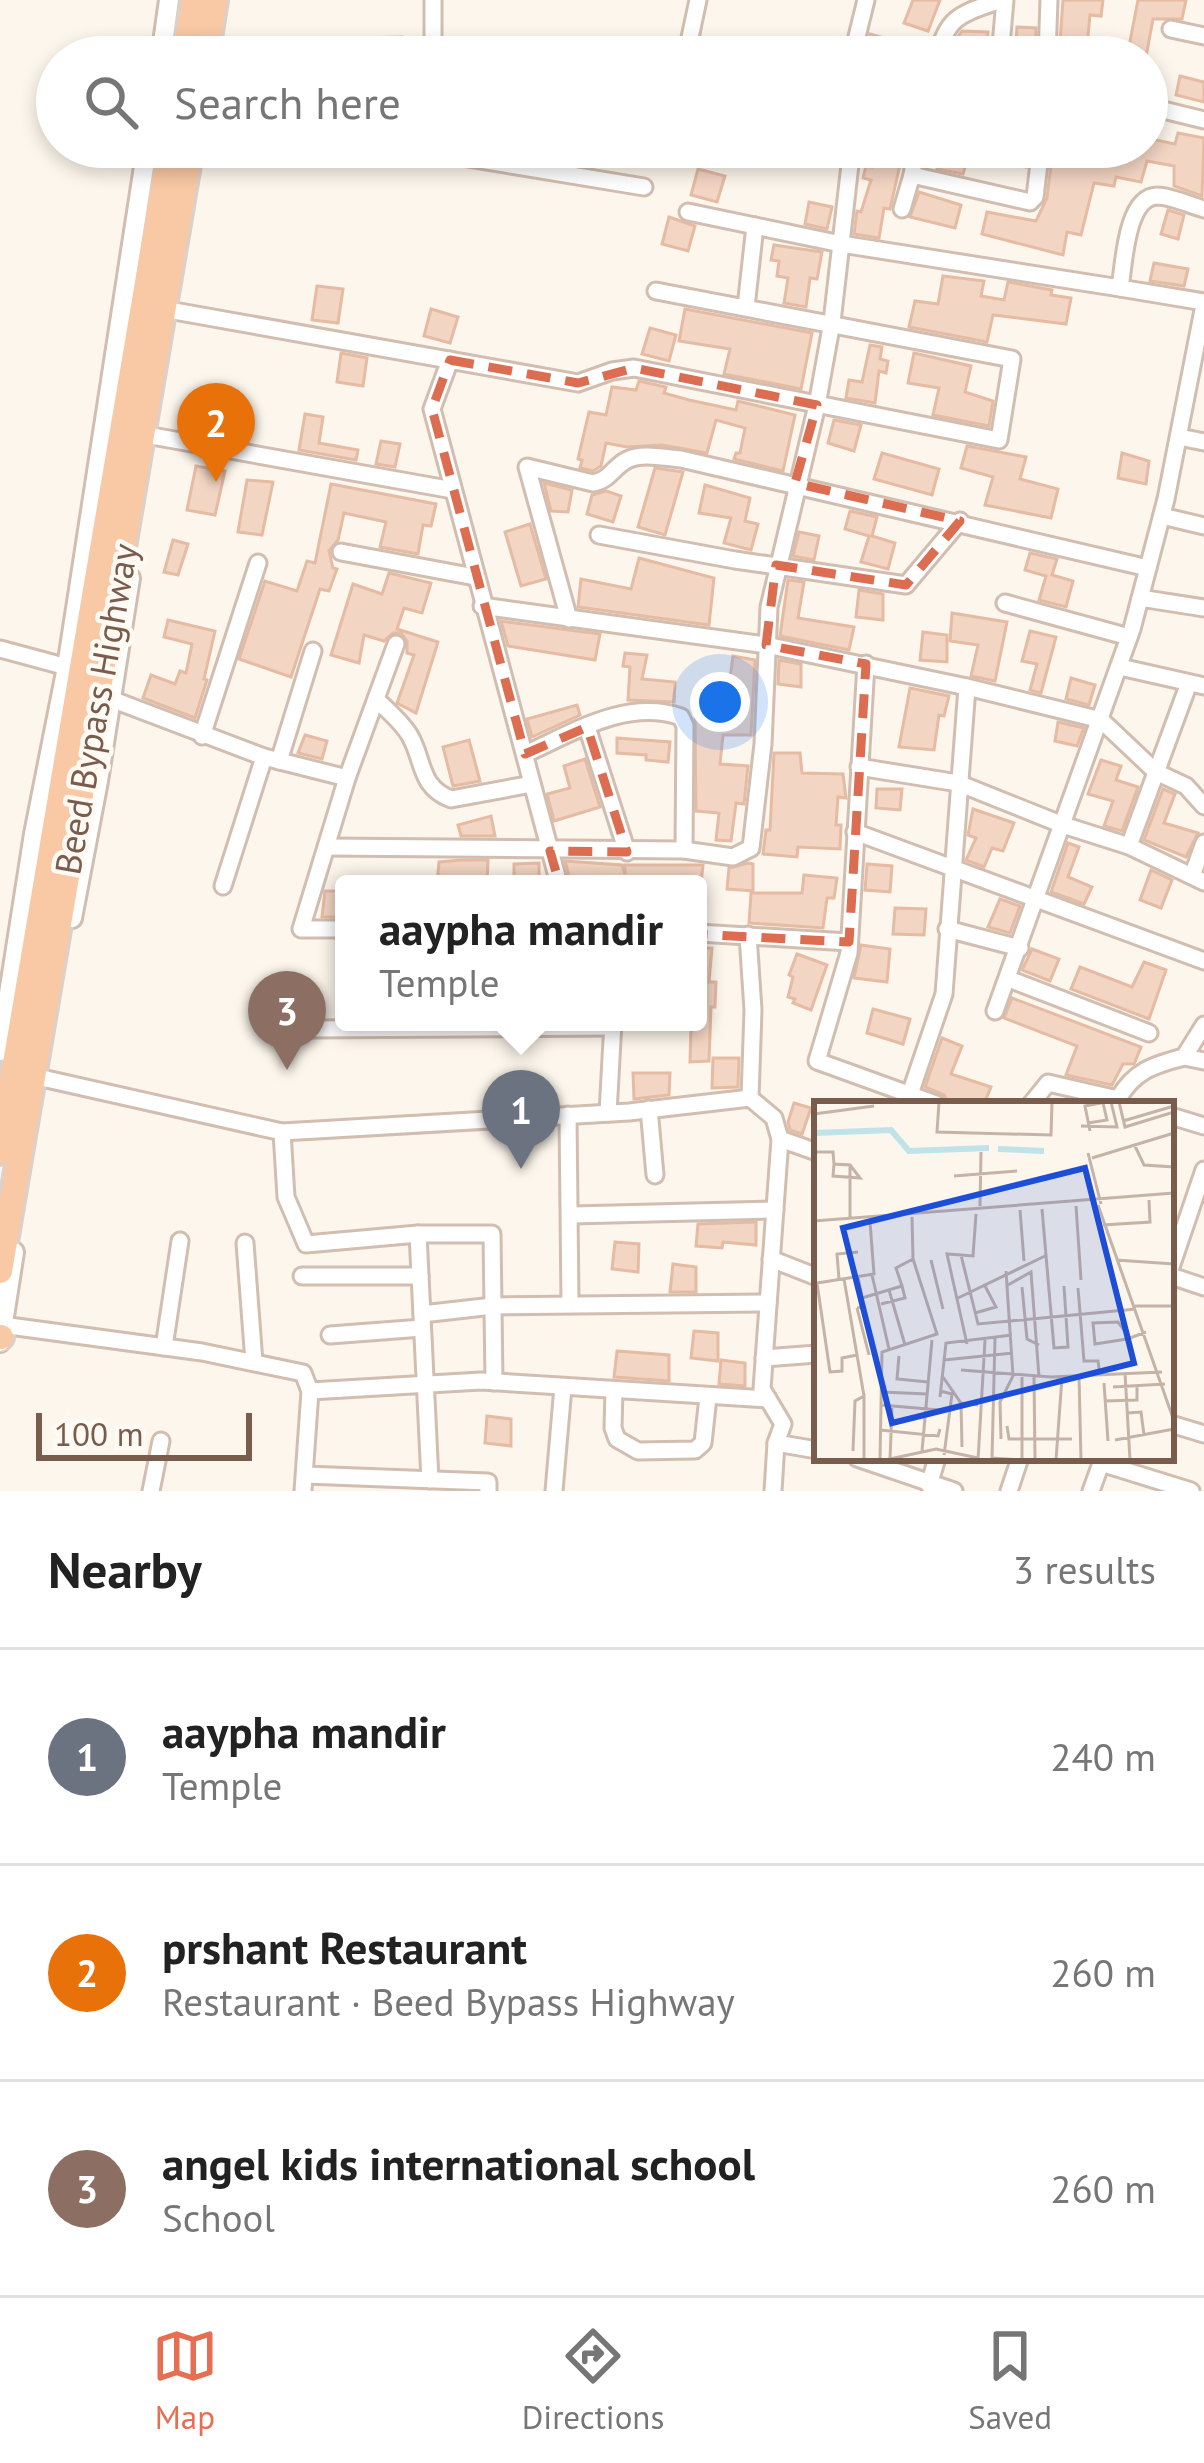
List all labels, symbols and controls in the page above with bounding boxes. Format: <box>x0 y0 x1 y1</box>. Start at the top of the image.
search box <box>36 36 1168 168</box>
icon: search <box>78 69 144 135</box>
text: Search here <box>174 73 401 131</box>
pin: 2 <box>177 383 255 482</box>
street label: Beed Bypass Highway <box>43 540 148 878</box>
your location <box>690 672 750 732</box>
popup <box>335 875 707 1031</box>
text: aaypha mandir <box>379 899 663 957</box>
text: Temple <box>379 957 499 1008</box>
pin: 3 <box>248 971 326 1070</box>
pin: 1 <box>482 1070 560 1169</box>
inset map <box>814 1101 1174 1461</box>
scale bar <box>36 1407 252 1460</box>
text: 100 m <box>54 1412 144 1455</box>
text: Nearby <box>48 1536 202 1602</box>
text: 3 results <box>1013 1544 1156 1595</box>
text: aaypha mandir <box>162 1702 446 1760</box>
text: 1 <box>76 1731 98 1782</box>
text: 240 m <box>1050 1731 1156 1782</box>
text: Temple <box>162 1760 282 1811</box>
text: prshant Restaurant <box>162 1918 527 1976</box>
text: 2 <box>76 1947 98 1998</box>
text: 260 m <box>1050 1947 1156 1998</box>
text: Restaurant · Beed Bypass Highway <box>162 1976 735 2027</box>
text: angel kids international school <box>162 2134 755 2192</box>
text: 3 <box>76 2163 98 2214</box>
text: 260 m <box>1050 2163 1156 2214</box>
text: School <box>162 2192 275 2243</box>
tab: Map <box>152 2323 218 2438</box>
tab: Directions <box>522 2323 664 2438</box>
tab: Saved <box>968 2323 1052 2438</box>

